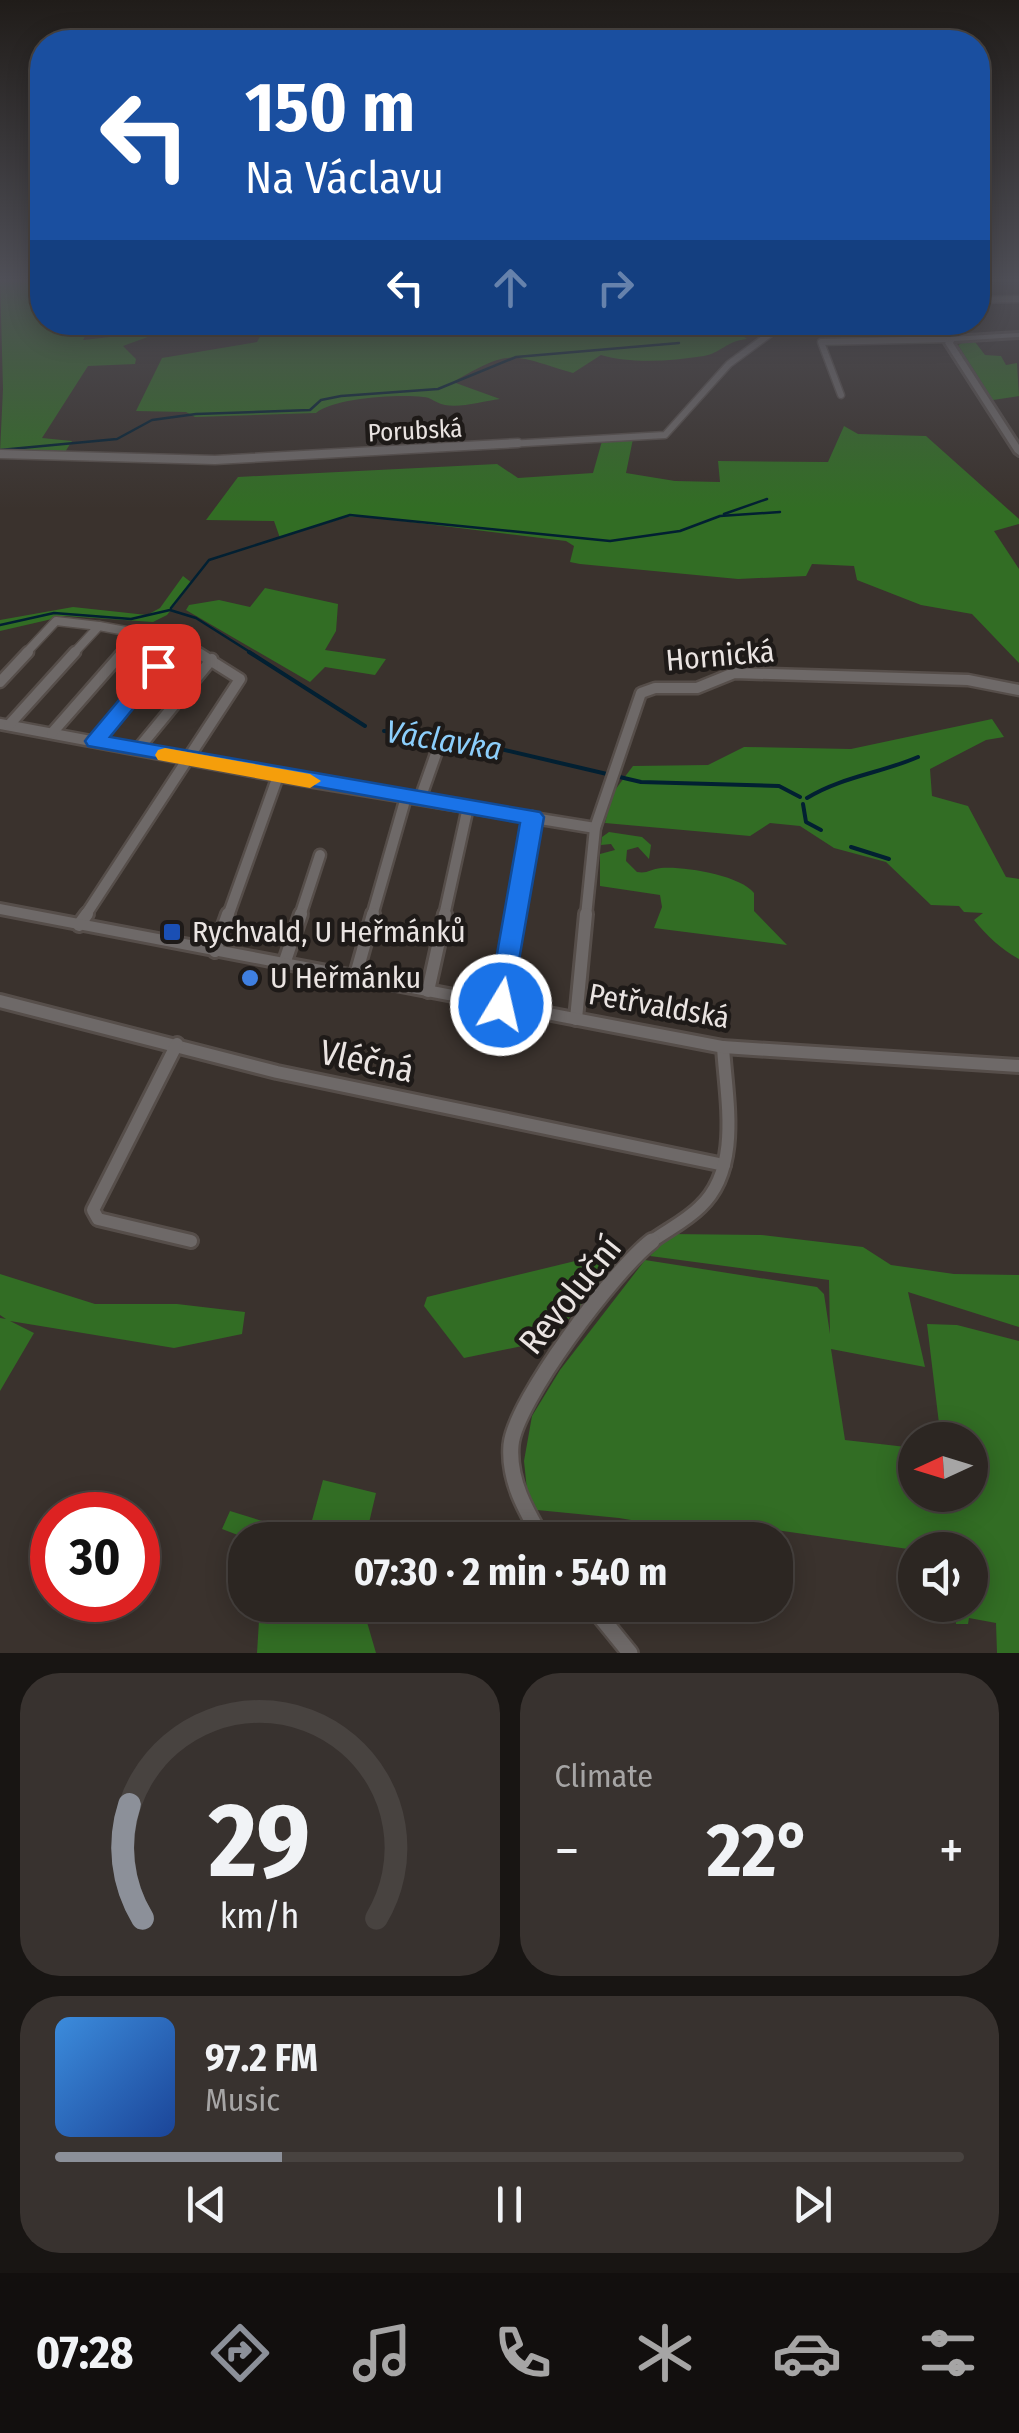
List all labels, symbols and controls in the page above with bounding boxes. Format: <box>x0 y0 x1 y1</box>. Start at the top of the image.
text: 150 m <box>245 66 415 150</box>
icon: left <box>80 70 210 200</box>
text: Na Václavu <box>245 151 444 205</box>
icon: left <box>378 260 433 315</box>
icon: ahead <box>483 260 538 315</box>
icon: right <box>588 260 643 315</box>
street label: Porubská <box>367 414 463 448</box>
pin <box>116 624 201 709</box>
street label: Hornická <box>664 633 776 679</box>
icon: arrive <box>131 639 186 694</box>
water label: Václavka <box>383 712 505 768</box>
place label: Rychvald, U Heřmánků <box>192 914 466 950</box>
marker: Rychvald, U Heřmánků <box>161 921 183 943</box>
position arrow <box>449 953 553 1057</box>
place label: U Heřmánku <box>270 960 421 996</box>
marker: U Heřmánku <box>239 967 261 989</box>
street label: Petřvaldská <box>586 976 732 1036</box>
street label: Vléčná <box>316 1031 418 1091</box>
street label: Revoluční <box>510 1228 630 1362</box>
north arrow <box>898 1422 988 1512</box>
map controls <box>898 1422 988 1622</box>
speed limit sign: 30 <box>30 1492 160 1622</box>
button: sound <box>898 1532 988 1622</box>
text: 07:30 · 2 min · 540 m <box>354 1549 667 1595</box>
text: Climate <box>555 1757 653 1795</box>
text: 29 <box>208 1779 310 1904</box>
text: 22° <box>707 1806 811 1896</box>
text: − <box>555 1818 579 1884</box>
text: + <box>939 1818 964 1884</box>
text: km/h <box>220 1895 300 1937</box>
text: 97.2 FM <box>205 2035 318 2081</box>
text: Music <box>205 2081 280 2119</box>
icon: previous <box>179 2177 234 2232</box>
icon: pause <box>482 2177 537 2232</box>
icon: next <box>785 2177 840 2232</box>
icon: directions <box>205 2318 275 2388</box>
icon: music <box>347 2318 417 2388</box>
icon: phone <box>488 2318 558 2388</box>
icon: climate <box>630 2318 700 2388</box>
icon: car <box>772 2318 842 2388</box>
icon: filters <box>913 2318 983 2388</box>
text: 07:28 <box>36 2326 134 2380</box>

